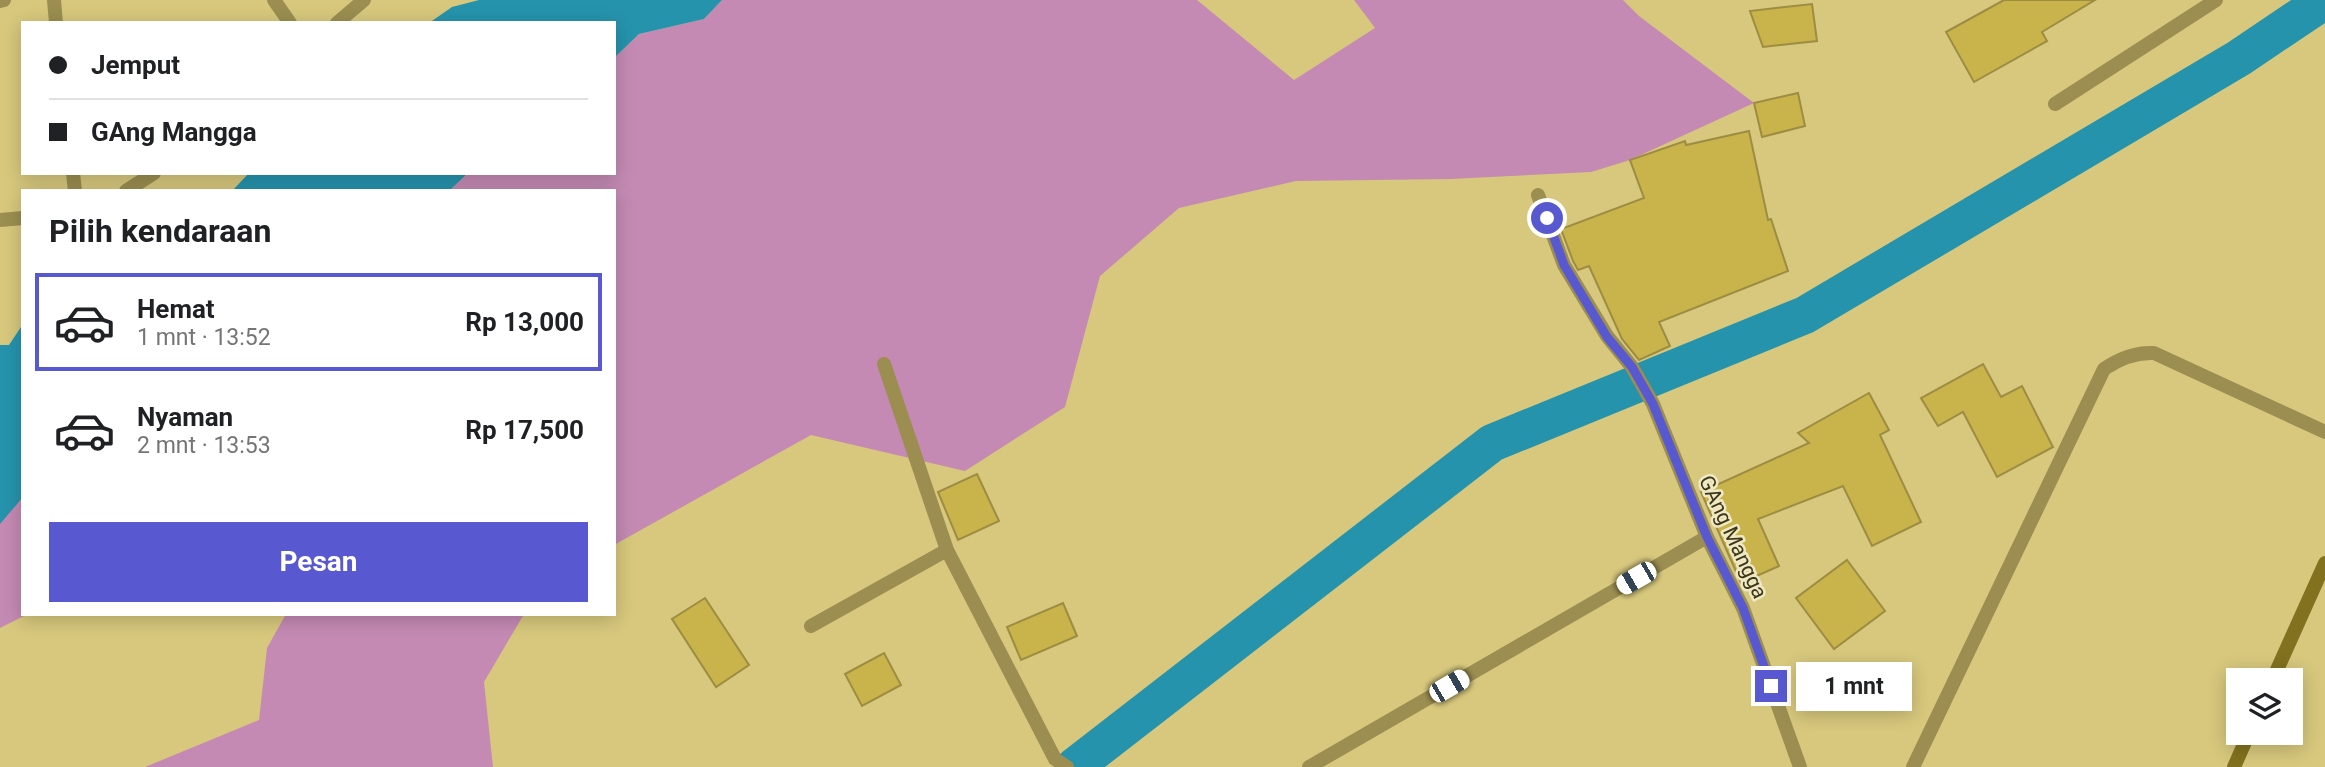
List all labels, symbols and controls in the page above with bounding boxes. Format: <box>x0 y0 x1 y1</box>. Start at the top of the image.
text: Jemput <box>91 50 180 80</box>
text: GAng Mangga <box>91 117 257 147</box>
route start <box>1531 202 1563 234</box>
text: Pilih kendaraan <box>49 212 271 250</box>
icon: car <box>53 291 116 354</box>
text: Hemat <box>137 294 215 324</box>
text: Rp 13,000 <box>465 307 584 337</box>
text: 1 mnt · 13:52 <box>137 324 271 351</box>
icon: car <box>53 399 116 462</box>
text: Nyaman <box>137 402 233 432</box>
text: Rp 17,500 <box>465 415 584 445</box>
text: 2 mnt · 13:53 <box>137 432 271 459</box>
street label: GAng Mangga <box>1694 472 1772 602</box>
button: Pesan <box>49 522 588 602</box>
car <box>1613 558 1660 598</box>
callout: 1 mnt <box>1796 662 1911 710</box>
car <box>1426 666 1473 706</box>
map controls <box>2226 668 2303 745</box>
button: layers <box>2226 668 2303 745</box>
route end <box>1755 670 1787 702</box>
text: 1 mnt <box>1824 673 1884 700</box>

